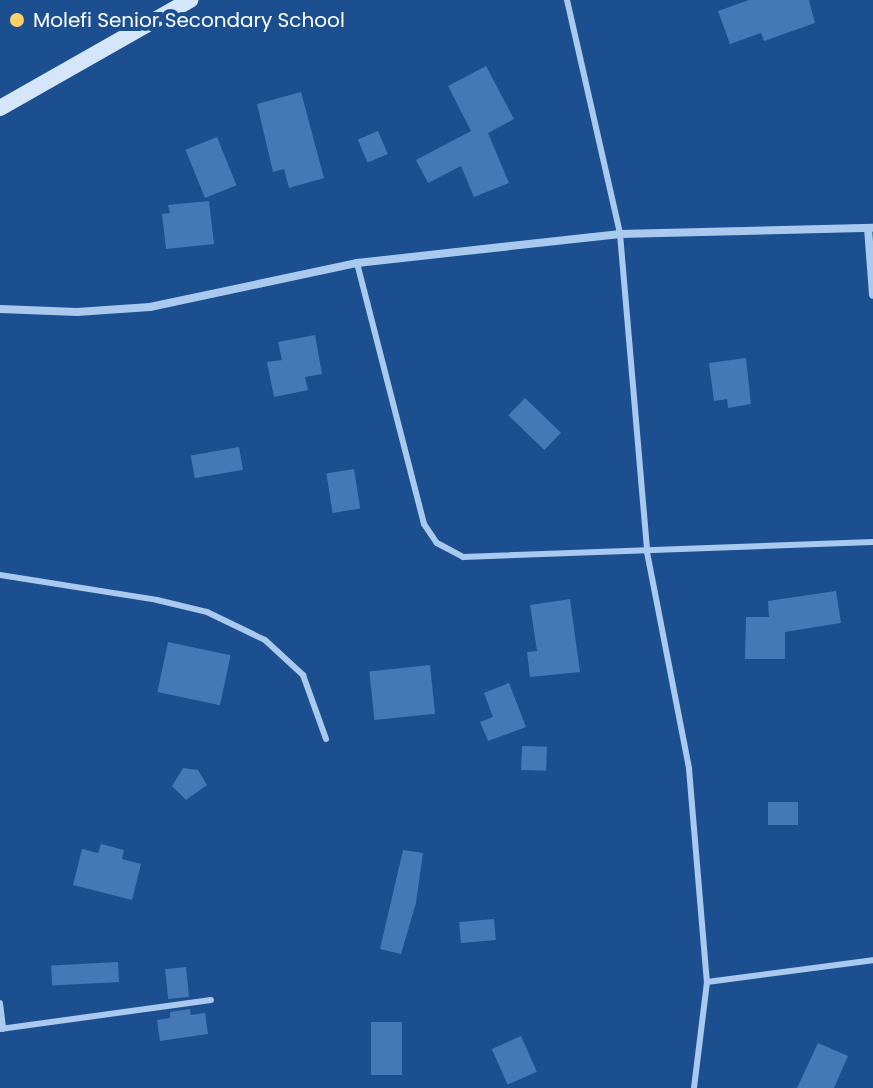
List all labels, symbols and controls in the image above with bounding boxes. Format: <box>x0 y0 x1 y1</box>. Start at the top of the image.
place label: Molefi Senior Secondary School <box>33 8 345 32</box>
marker: Molefi Senior Secondary School <box>8 11 26 29</box>

